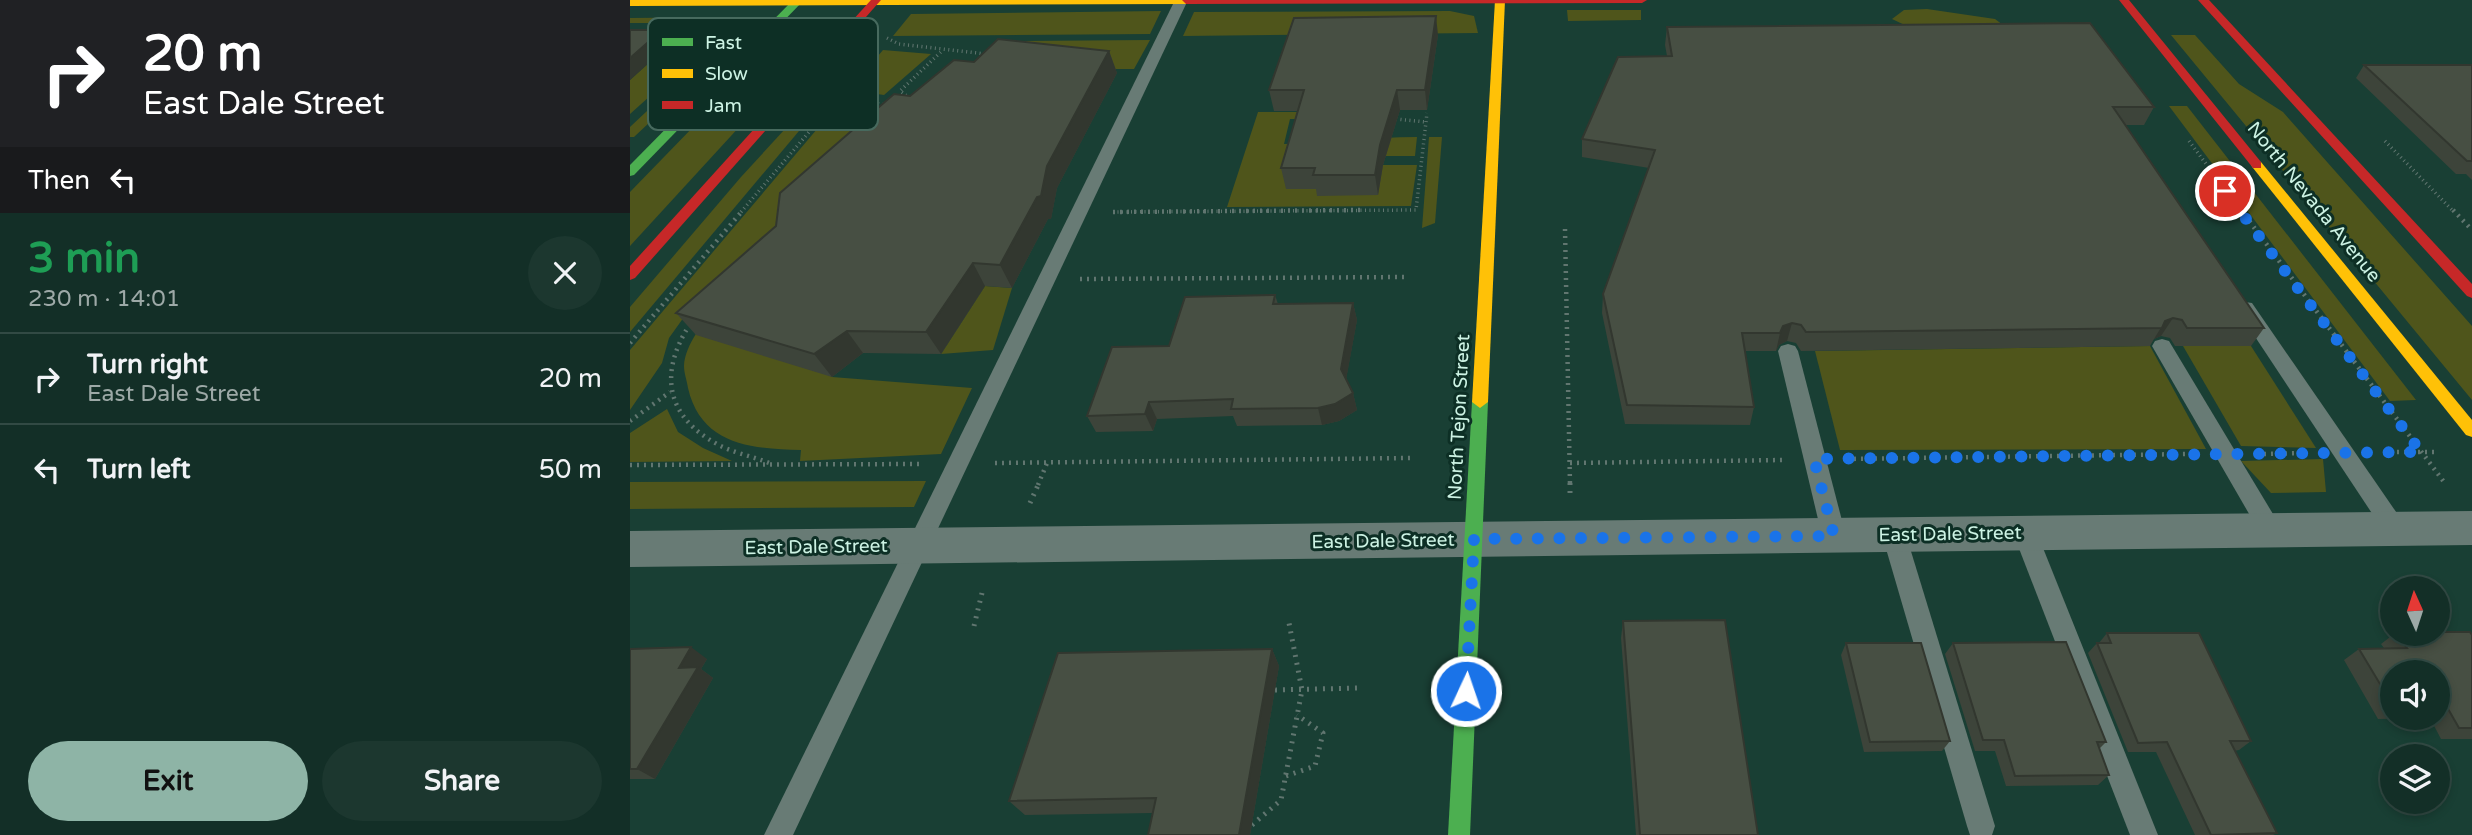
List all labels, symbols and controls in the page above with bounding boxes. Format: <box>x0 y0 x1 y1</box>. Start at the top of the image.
legend <box>648 18 878 130</box>
text: 20 m <box>143 25 262 84</box>
icon: right <box>28 28 119 119</box>
text: Fast <box>705 32 742 54</box>
text: Slow <box>705 63 748 85</box>
text: East Dale Street <box>143 85 385 123</box>
text: Jam <box>705 95 742 117</box>
street label: North Nevada Avenue <box>2243 118 2385 286</box>
icon: left <box>104 161 142 199</box>
pin <box>2195 161 2255 221</box>
text: Then <box>28 165 90 196</box>
icon: arrive <box>2206 172 2244 210</box>
text: 3 min <box>28 233 140 284</box>
button: close <box>528 236 602 310</box>
text: 230 m · 14:01 <box>28 285 180 313</box>
street label: North Tejon Street <box>1444 334 1474 500</box>
text: Turn right <box>87 349 208 380</box>
icon: right <box>28 360 66 398</box>
text: 20 m <box>539 363 602 394</box>
text: East Dale Street <box>87 380 261 408</box>
icon: left <box>28 451 66 489</box>
text: Turn left <box>87 454 190 485</box>
text: 50 m <box>539 454 602 485</box>
street label: East Dale Street <box>1878 522 2022 546</box>
street label: East Dale Street <box>1311 529 1455 553</box>
street label: East Dale Street <box>744 535 888 559</box>
north arrow <box>2380 576 2450 646</box>
map controls <box>2380 576 2450 814</box>
position arrow <box>1429 654 1503 728</box>
button: sound <box>2380 660 2450 730</box>
button: Exit <box>28 741 308 821</box>
button: Share <box>322 741 602 821</box>
button: layers <box>2380 744 2450 814</box>

